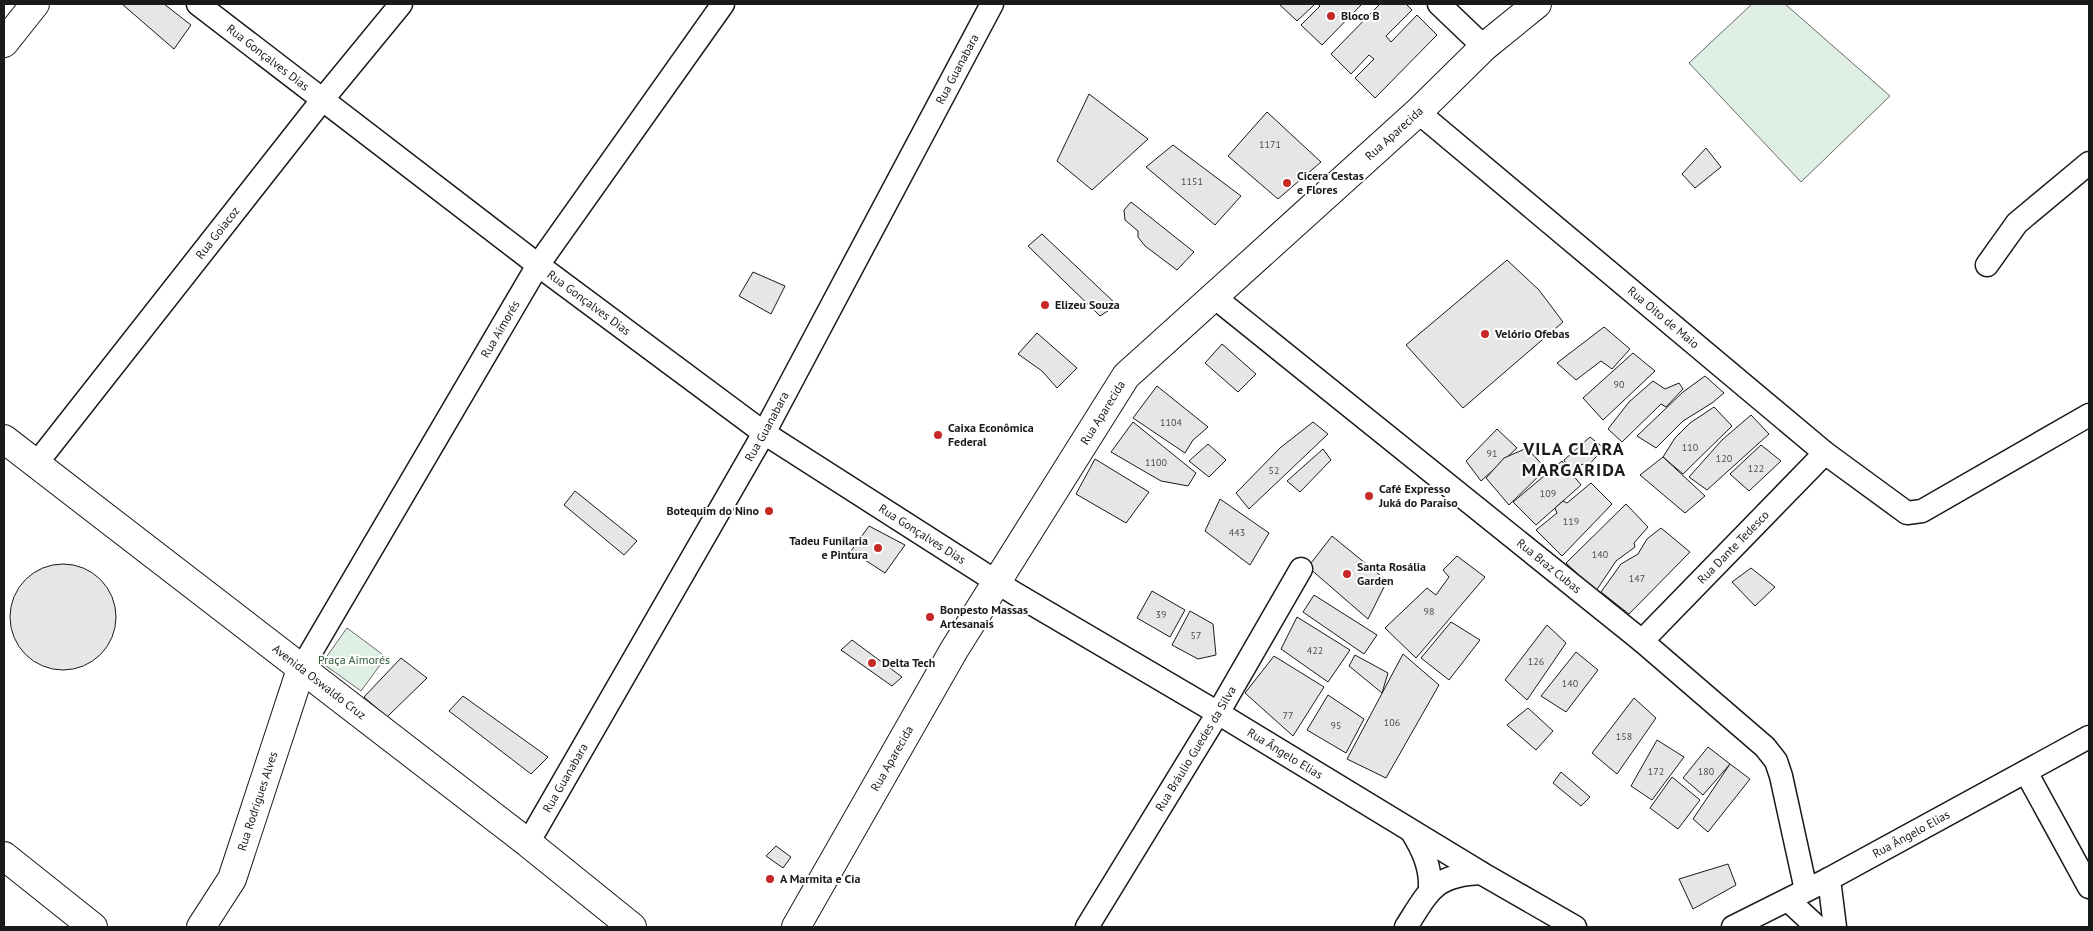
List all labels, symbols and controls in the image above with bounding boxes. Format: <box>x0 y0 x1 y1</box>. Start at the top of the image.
place label: Bloco B <box>1341 8 1380 23</box>
marker: Bloco B <box>1325 10 1337 22</box>
street label: Rua Gonçalves Dias <box>224 21 312 94</box>
street label: Rua Guanabara <box>932 31 982 107</box>
street label: Rua Aparecida <box>1362 103 1426 163</box>
house number: 1171 <box>1259 138 1281 151</box>
place label: Cicera Cestas e Flores <box>1297 168 1364 197</box>
house number: 1151 <box>1181 175 1203 188</box>
marker: Cicera Cestas e Flores <box>1281 177 1293 189</box>
street label: Rua Goiacoz <box>192 203 243 262</box>
street label: Rua Gonçalves Dias <box>545 267 634 338</box>
street label: Rua Oito de Maio <box>1625 283 1702 351</box>
place label: Elizeu Souza <box>1055 297 1120 312</box>
street label: Rua Aimorés <box>477 298 523 360</box>
marker: Elizeu Souza <box>1039 299 1051 311</box>
place label: Velório Ofebas <box>1494 326 1570 341</box>
marker: Velório Ofebas <box>1479 328 1491 340</box>
street label: Rua Aparecida <box>1077 378 1128 447</box>
house number: 90 <box>1614 378 1625 391</box>
street label: Rua Guanabara <box>741 389 792 464</box>
house number: 1104 <box>1160 416 1182 429</box>
place label: Caixa Econômica Federal <box>948 420 1034 449</box>
marker: Caixa Econômica Federal <box>932 429 944 441</box>
district label: VILA CLARA MARGARIDA <box>1522 437 1626 481</box>
house number: 110 <box>1682 441 1699 454</box>
house number: 91 <box>1487 447 1497 460</box>
house number: 120 <box>1716 452 1733 465</box>
house number: 1100 <box>1145 456 1167 469</box>
house number: 122 <box>1748 462 1764 475</box>
house number: 52 <box>1269 464 1279 477</box>
place label: Café Expresso Juká do Paraíso <box>1378 481 1458 510</box>
house number: 109 <box>1540 487 1556 500</box>
marker: Café Expresso Juká do Paraíso <box>1363 490 1375 502</box>
street label: Rua Gonçalves Dias <box>876 501 969 567</box>
place label: Botequim do Nino <box>666 503 760 518</box>
marker: Botequim do Nino <box>763 505 775 517</box>
street label: Rua Dante Tedesco <box>1694 507 1772 587</box>
house number: 119 <box>1563 515 1579 528</box>
house number: 443 <box>1229 526 1245 539</box>
place label: Tadeu Funilaria e Pintura <box>789 533 868 562</box>
street label: Rua Braz Cubas <box>1514 535 1585 596</box>
marker: Tadeu Funilaria e Pintura <box>872 542 884 554</box>
house number: 140 <box>1592 548 1609 561</box>
place label: Santa Rosália Garden <box>1357 559 1426 588</box>
marker: Santa Rosália Garden <box>1341 568 1353 580</box>
house number: 147 <box>1629 572 1645 585</box>
place label: Bonpesto Massas Artesanais <box>940 602 1028 631</box>
house number: 98 <box>1424 605 1434 618</box>
house number: 39 <box>1156 608 1166 621</box>
marker: Bonpesto Massas Artesanais <box>924 611 936 623</box>
house number: 57 <box>1191 629 1201 642</box>
street label: Avenida Oswaldo Cruz <box>270 641 369 722</box>
house number: 422 <box>1307 644 1323 657</box>
park label: Praça Aimorés <box>318 652 390 667</box>
place label: Delta Tech <box>882 655 935 670</box>
house number: 126 <box>1528 655 1544 668</box>
marker: Delta Tech <box>866 657 878 669</box>
house number: 140 <box>1562 677 1579 690</box>
street label: Rua Bráulio Guedes da Silva <box>1152 683 1239 814</box>
house number: 77 <box>1283 709 1293 722</box>
house number: 106 <box>1384 716 1400 729</box>
house number: 95 <box>1331 719 1341 732</box>
street label: Rua Aparecida <box>867 723 916 794</box>
street label: Rua Ângelo Elias <box>1245 725 1326 782</box>
house number: 158 <box>1616 730 1632 743</box>
street label: Rua Guanabara <box>539 740 591 815</box>
street label: Rua Rodrigues Alves <box>234 749 280 853</box>
house number: 172 <box>1648 765 1664 778</box>
house number: 180 <box>1698 765 1715 778</box>
street label: Rua Ângelo Elias <box>1870 807 1952 861</box>
place label: A Marmita e Cia <box>780 871 861 886</box>
marker: A Marmita e Cia <box>764 873 776 885</box>

